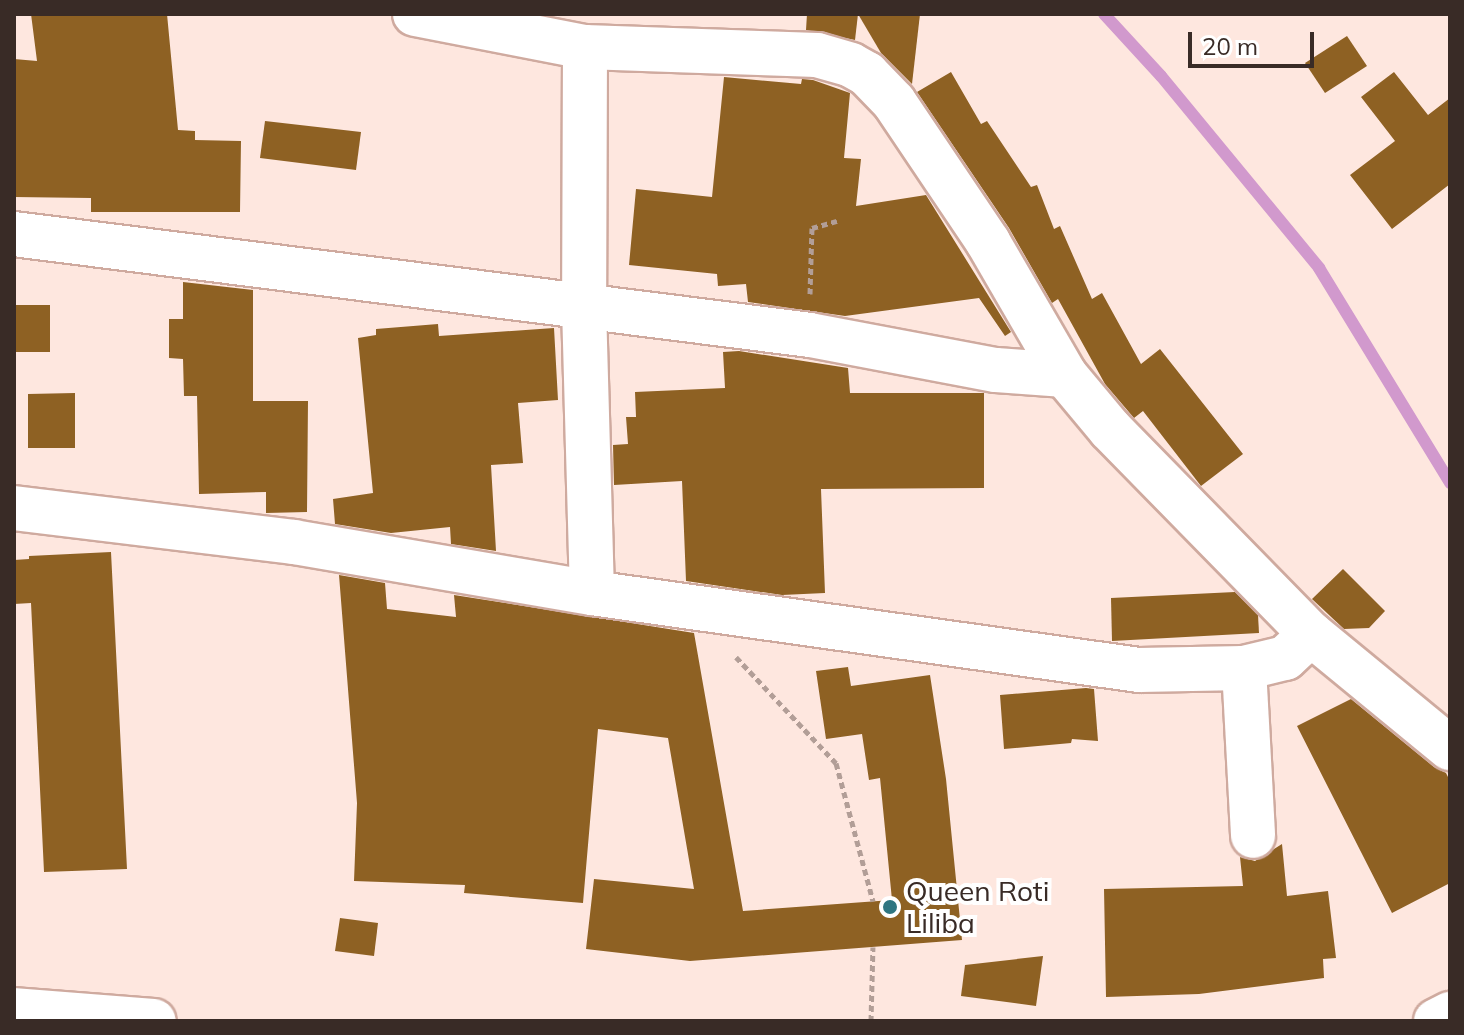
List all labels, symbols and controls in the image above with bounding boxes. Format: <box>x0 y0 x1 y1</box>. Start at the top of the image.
scale bar <box>1192 16 1318 66</box>
text: 20 m <box>1202 31 1258 61</box>
place label: Queen Roti Liliba <box>906 874 1049 940</box>
marker: Queen Roti Liliba <box>881 898 899 916</box>

